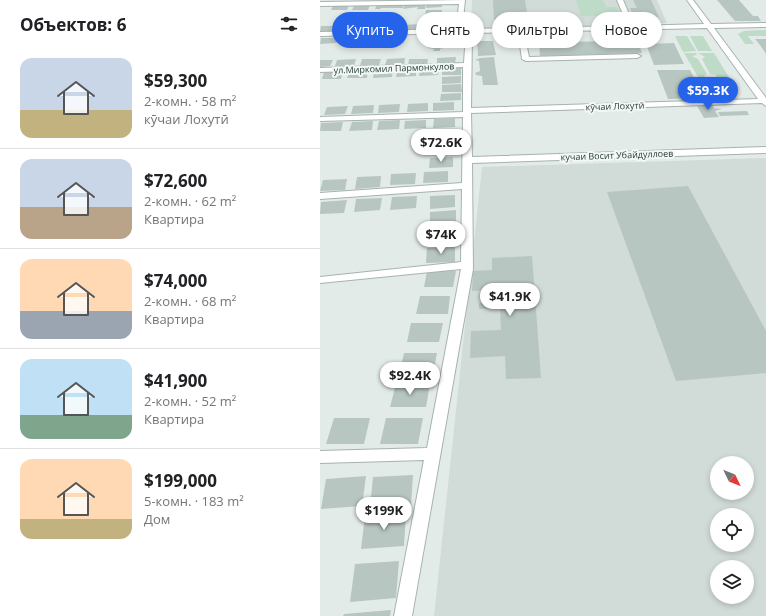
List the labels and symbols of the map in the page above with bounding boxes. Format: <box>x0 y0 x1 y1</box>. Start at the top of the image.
street label: ул.Миркомил Пармонкулов <box>333 59 455 77</box>
pin: $59.3K <box>675 77 741 111</box>
street label: кӯчаи Лохутӣ <box>585 98 645 114</box>
pin: $72.6K <box>408 129 474 163</box>
street label: кучаи Восит Убайдуллоев <box>560 147 674 163</box>
pin: $74K <box>417 221 465 255</box>
pin: $41.9K <box>477 283 543 317</box>
pin: $92.4K <box>377 362 443 396</box>
north arrow <box>710 456 754 500</box>
pin: $199K <box>356 497 412 531</box>

